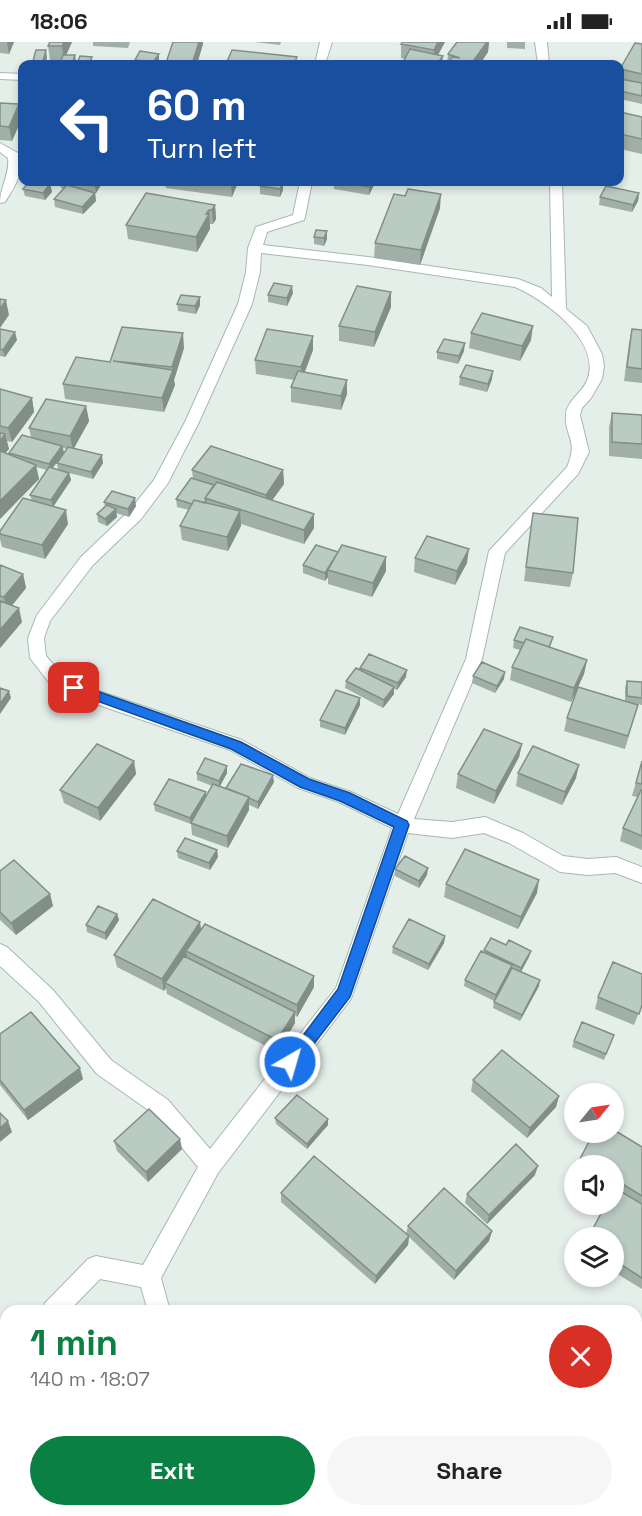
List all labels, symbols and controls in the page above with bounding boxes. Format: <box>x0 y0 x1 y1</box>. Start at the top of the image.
text: 18:06 <box>30 7 88 35</box>
text: 60 m <box>147 79 247 132</box>
icon: left <box>48 84 126 162</box>
text: Turn left <box>147 131 257 166</box>
pin <box>48 662 99 713</box>
icon: arrive <box>57 671 90 704</box>
position arrow <box>258 1030 322 1094</box>
north arrow <box>564 1083 624 1143</box>
map controls <box>564 1083 624 1287</box>
button: sound <box>564 1155 624 1215</box>
button: layers <box>564 1227 624 1287</box>
text: 1 min <box>30 1320 118 1366</box>
button: close <box>549 1325 612 1388</box>
text: 140 m · 18:07 <box>30 1366 150 1392</box>
button: Exit <box>30 1436 315 1505</box>
button: Share <box>327 1436 612 1505</box>

